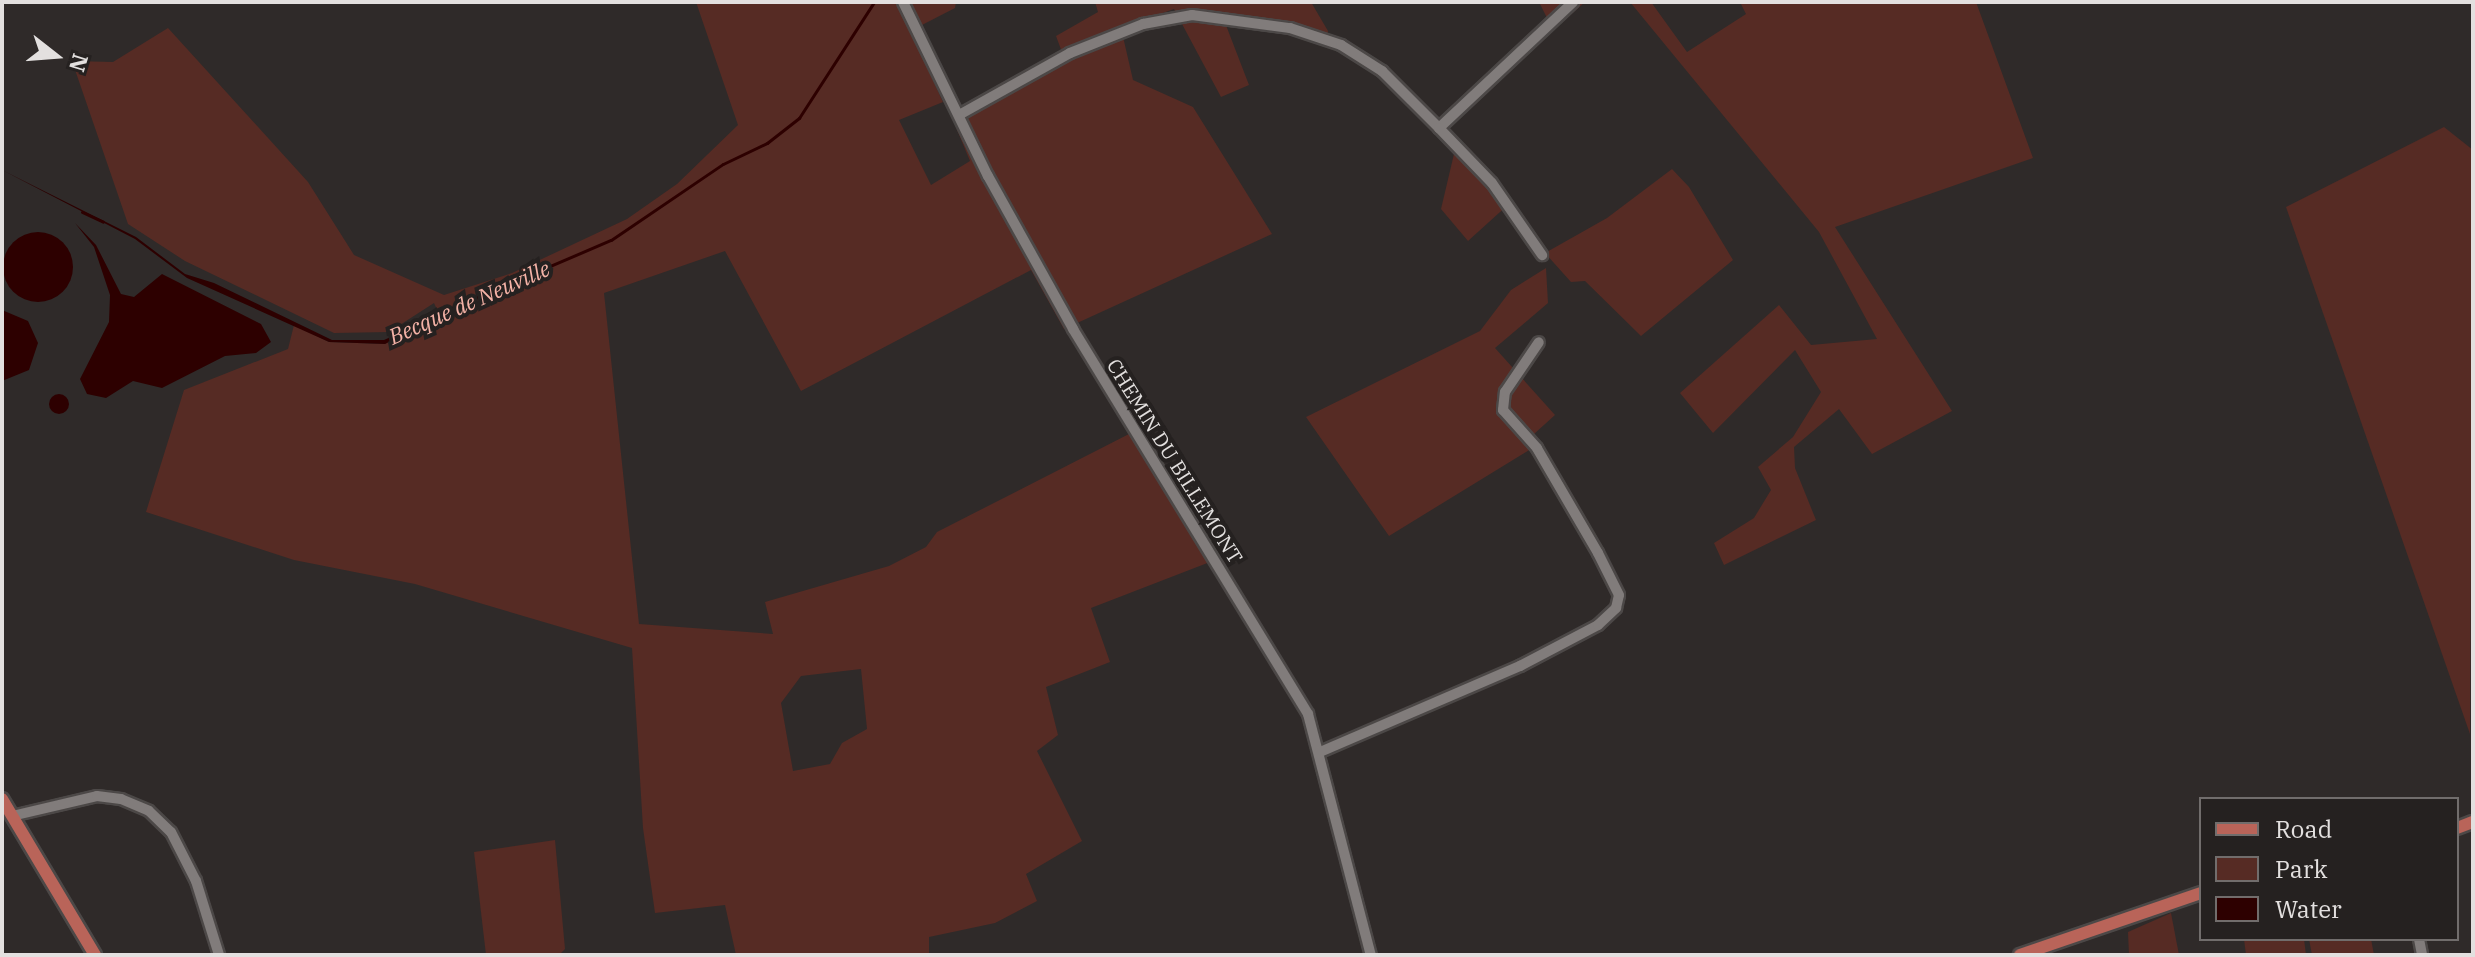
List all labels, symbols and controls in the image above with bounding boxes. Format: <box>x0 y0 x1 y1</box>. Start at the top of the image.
north arrow <box>16 16 96 96</box>
text: N <box>63 51 96 76</box>
water label: Becque de Neuville <box>384 255 554 349</box>
street label: CHEMIN DU BILLEMONT <box>1102 354 1248 568</box>
legend <box>2199 797 2459 941</box>
text: Road <box>2275 813 2332 845</box>
text: Park <box>2275 853 2327 885</box>
text: Water <box>2275 893 2342 925</box>

